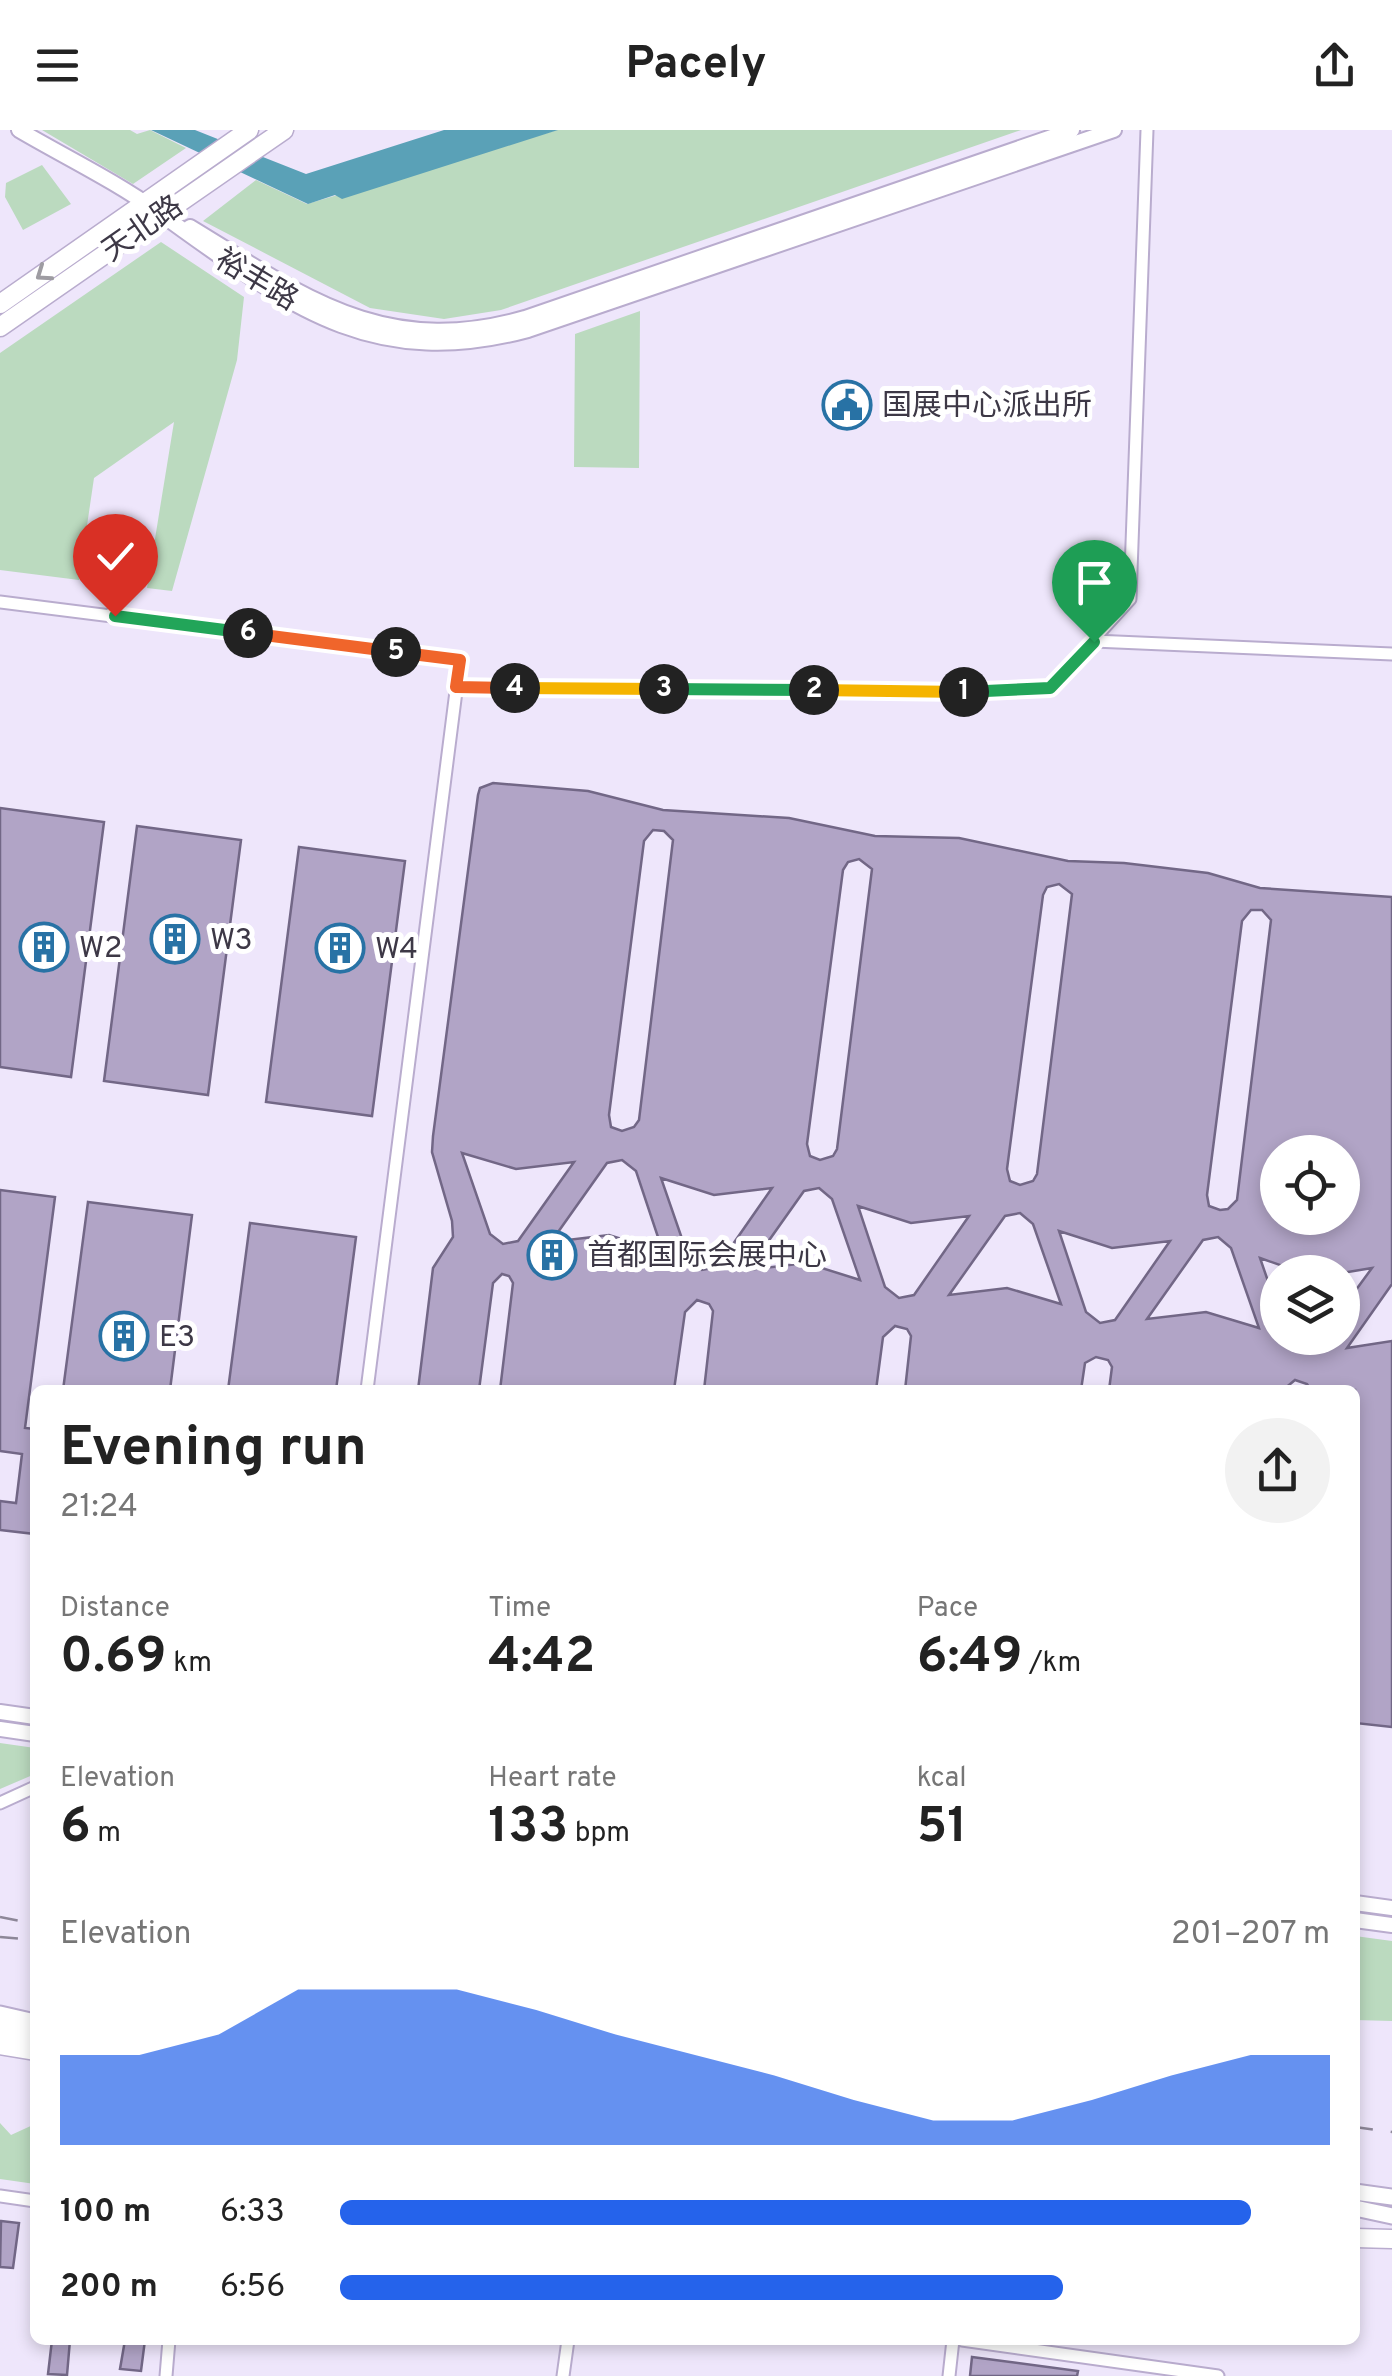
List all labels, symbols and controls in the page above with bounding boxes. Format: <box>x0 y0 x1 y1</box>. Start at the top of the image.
text: Pacely <box>626 37 767 94</box>
icon: menu <box>30 38 85 93</box>
icon: share <box>1307 38 1362 93</box>
street label: 天北路 <box>96 189 191 271</box>
street label: 裕丰路 <box>208 242 304 320</box>
one-way arrow <box>36 262 55 280</box>
public building icon: 国展中心派出所 <box>821 379 873 431</box>
place label: 国展中心派出所 <box>882 389 1092 426</box>
pin <box>73 514 158 617</box>
icon: check <box>88 529 143 584</box>
pin <box>1052 540 1137 643</box>
icon: arrive <box>1067 555 1122 610</box>
pin: 6 <box>223 608 273 658</box>
text: 6 <box>239 615 257 651</box>
pin: 5 <box>371 627 421 677</box>
text: 5 <box>387 634 405 670</box>
pin: 4 <box>490 663 540 713</box>
pin: 3 <box>639 664 689 714</box>
pin: 2 <box>789 665 839 715</box>
pin: 1 <box>939 667 989 717</box>
text: 4 <box>506 670 524 706</box>
text: 3 <box>656 671 672 707</box>
text: 2 <box>805 672 823 708</box>
text: 1 <box>958 674 970 710</box>
building icon: W3 <box>149 913 201 965</box>
building icon: W2 <box>18 921 70 973</box>
building icon: W4 <box>314 922 366 974</box>
place label: W3 <box>210 923 253 960</box>
place label: W2 <box>79 931 122 968</box>
place label: W4 <box>375 932 418 969</box>
map controls <box>1260 1135 1360 1355</box>
button: locate <box>1260 1135 1360 1235</box>
building icon: 首都国际会展中心 <box>526 1229 578 1281</box>
place label: 首都国际会展中心 <box>587 1239 827 1276</box>
button: layers <box>1260 1255 1360 1355</box>
building icon: E3 <box>98 1310 150 1362</box>
place label: E3 <box>159 1320 195 1357</box>
text: Evening run <box>60 1415 367 1485</box>
button: share <box>1225 1418 1330 1523</box>
text: 21:24 <box>60 1488 138 1528</box>
text: Distance <box>60 1591 170 1627</box>
text: Time <box>488 1591 551 1627</box>
text: Pace <box>917 1591 978 1627</box>
text: 0.69 <box>60 1627 167 1690</box>
text: 4:42 <box>488 1627 595 1690</box>
text: 6:49 <box>917 1627 1022 1690</box>
text: km <box>167 1646 212 1682</box>
text: /km <box>1022 1646 1081 1682</box>
text: Elevation <box>60 1761 175 1797</box>
text: Heart rate <box>488 1761 616 1797</box>
text: kcal <box>917 1761 966 1797</box>
text: 6 <box>60 1797 91 1860</box>
text: 133 <box>488 1797 568 1860</box>
text: 51 <box>917 1797 967 1860</box>
text: m <box>91 1816 121 1852</box>
text: bpm <box>568 1816 630 1852</box>
text: Elevation <box>60 1915 192 1955</box>
text: 201–207 m <box>1171 1915 1330 1955</box>
text: 100 m <box>60 2193 151 2233</box>
text: 6:33 <box>220 2193 285 2233</box>
text: 200 m <box>60 2268 158 2308</box>
text: 6:56 <box>220 2268 285 2308</box>

